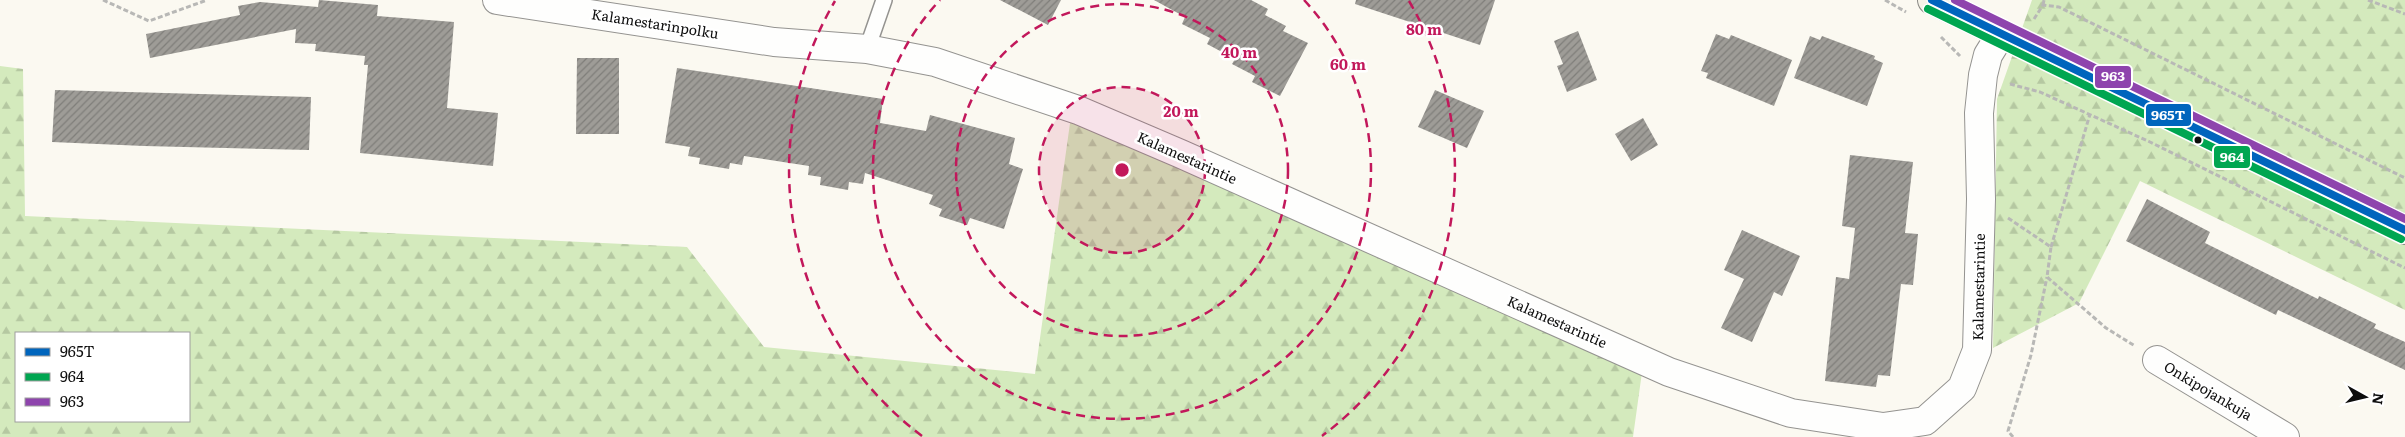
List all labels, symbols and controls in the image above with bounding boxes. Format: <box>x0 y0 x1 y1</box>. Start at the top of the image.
street label: Kalamestarinpolku <box>590 3 720 43</box>
text: 80 m <box>1406 17 1442 40</box>
text: 40 m <box>1221 40 1257 63</box>
text: 60 m <box>1330 52 1366 75</box>
line badge: 963 <box>2094 65 2132 89</box>
text: 963 <box>2101 65 2125 85</box>
text: 20 m <box>1163 99 1199 122</box>
line badge: 965T <box>2145 103 2192 127</box>
text: 965T <box>2151 104 2186 124</box>
street label: Kalamestarintie <box>1134 126 1241 188</box>
unlabelled marker <box>2193 135 2203 145</box>
line badge: 964 <box>2213 145 2251 169</box>
text: 964 <box>2220 146 2245 166</box>
centre of rings <box>1113 161 1131 179</box>
street label: Kalamestarintie <box>1967 233 1989 341</box>
street label: Kalamestarintie <box>1504 290 1611 352</box>
legend <box>15 332 190 422</box>
text: 965T <box>60 339 95 362</box>
street label: Onkipojankuja <box>2161 356 2257 425</box>
text: 964 <box>60 364 84 387</box>
north arrow <box>2340 372 2390 422</box>
text: 963 <box>60 389 84 412</box>
text: N <box>2368 392 2390 406</box>

